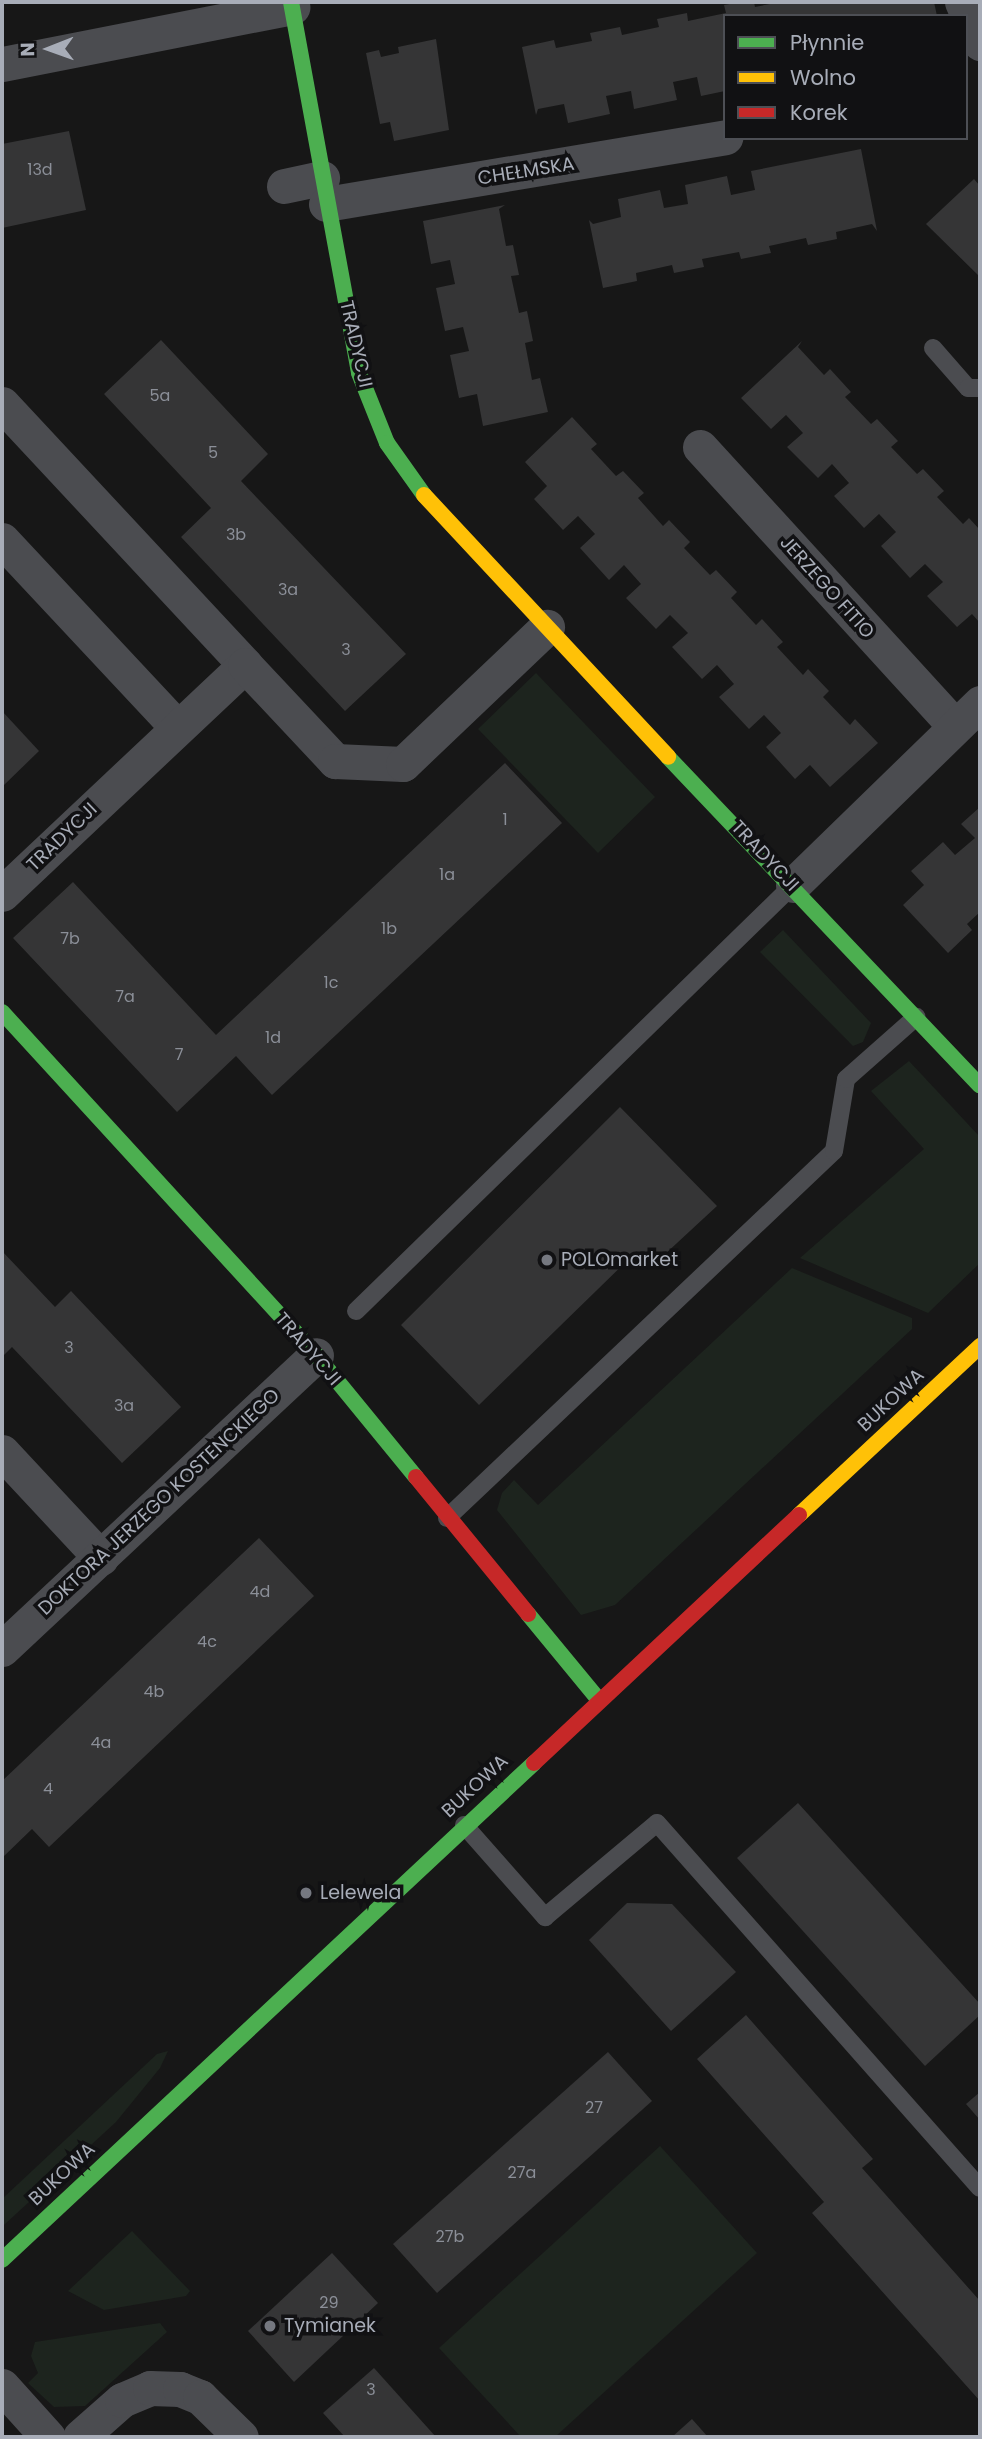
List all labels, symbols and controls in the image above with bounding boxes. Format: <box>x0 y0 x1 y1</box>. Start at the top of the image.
north arrow <box>14 14 84 84</box>
legend <box>723 14 968 140</box>
text: Płynnie <box>790 28 864 57</box>
text: N <box>14 42 41 57</box>
text: Wolno <box>790 63 856 92</box>
text: Korek <box>790 98 848 127</box>
street label: CHEŁMSKA <box>476 152 576 190</box>
house number: 13d <box>27 160 53 180</box>
street label: TRADYCJI <box>335 298 377 390</box>
house number: 5a <box>150 386 170 406</box>
house number: 5 <box>208 443 218 463</box>
house number: 3b <box>226 525 246 545</box>
street label: JERZEGO FITIO <box>775 531 879 643</box>
house number: 3a <box>278 580 298 600</box>
house number: 3 <box>341 640 351 660</box>
street label: TRADYCJI <box>22 798 102 876</box>
house number: 1 <box>502 810 508 830</box>
street label: TRADYCJI <box>726 816 804 896</box>
house number: 1a <box>439 865 455 885</box>
house number: 1b <box>381 919 397 939</box>
house number: 7b <box>60 929 80 949</box>
house number: 1c <box>324 973 338 993</box>
house number: 7a <box>115 987 135 1007</box>
house number: 1d <box>265 1028 281 1048</box>
house number: 7 <box>175 1045 183 1065</box>
place label: POLOmarket <box>561 1249 678 1271</box>
marker: POLOmarket <box>539 1252 555 1268</box>
street label: TRADYCJI <box>270 1308 346 1390</box>
house number: 3 <box>64 1338 74 1358</box>
street label: BUKOWA <box>853 1364 929 1436</box>
street label: DOKTORA JERZEGO KOSTENCKIEGO <box>34 1384 284 1620</box>
house number: 3a <box>114 1396 134 1416</box>
house number: 4d <box>250 1582 270 1602</box>
house number: 4c <box>197 1632 217 1652</box>
house number: 4b <box>144 1682 164 1702</box>
house number: 4a <box>91 1733 111 1753</box>
street label: BUKOWA <box>437 1750 513 1822</box>
house number: 4 <box>43 1779 53 1799</box>
place label: Lelewela <box>320 1882 401 1904</box>
marker: Lelewela <box>298 1885 314 1901</box>
house number: 27 <box>585 2098 603 2118</box>
street label: BUKOWA <box>24 2138 100 2210</box>
house number: 27a <box>508 2163 536 2183</box>
house number: 27b <box>436 2227 464 2247</box>
house number: 29 <box>319 2293 339 2313</box>
place label: Tymianek <box>284 2315 376 2337</box>
marker: Tymianek <box>262 2318 278 2334</box>
house number: 3 <box>366 2380 376 2400</box>

